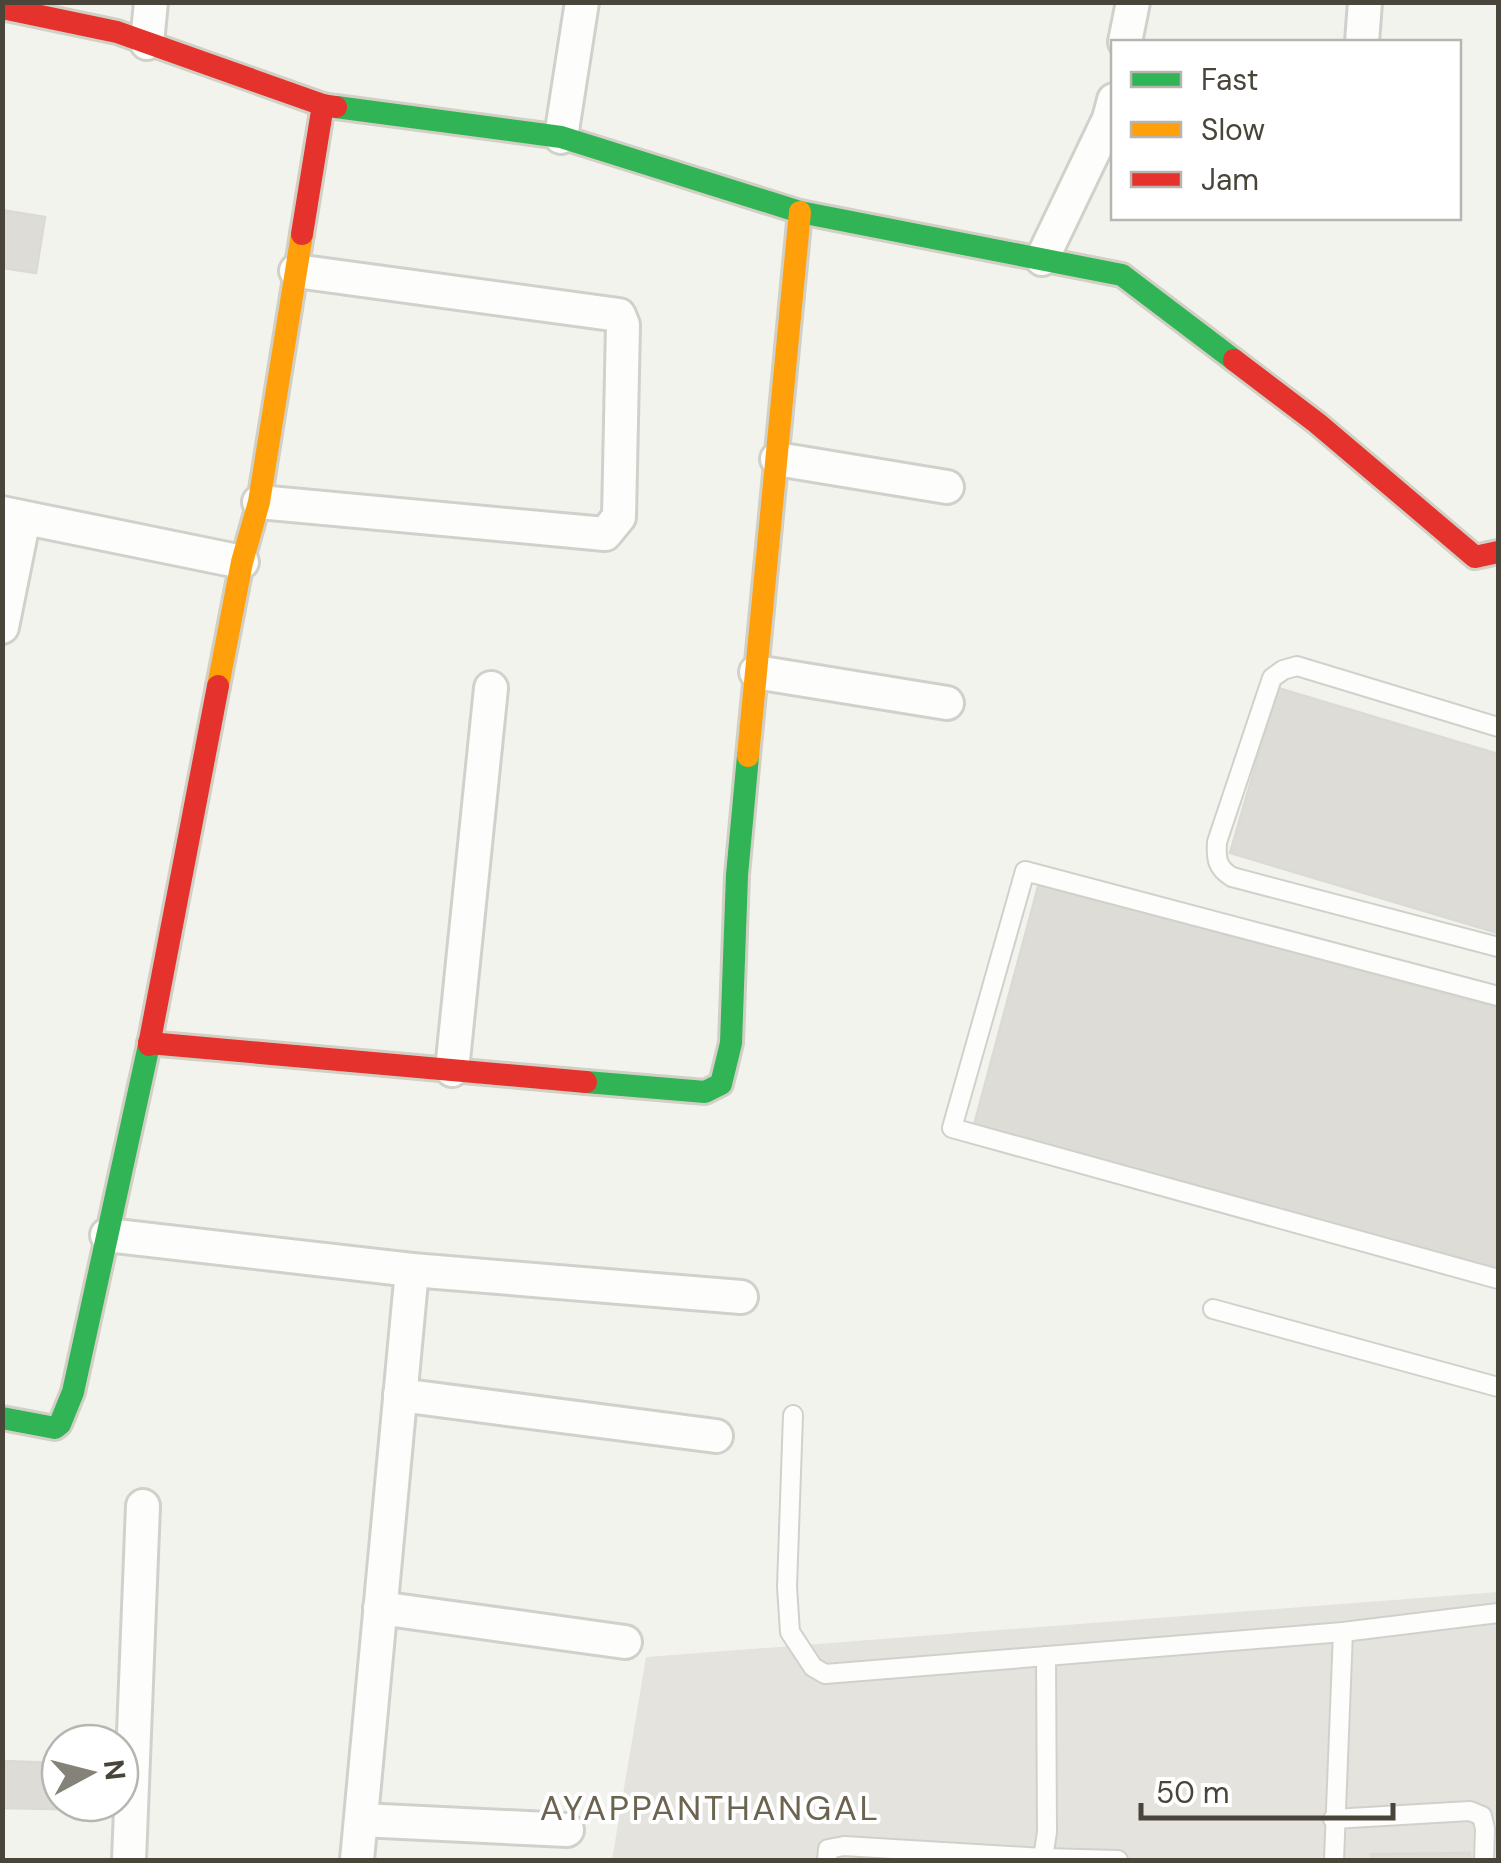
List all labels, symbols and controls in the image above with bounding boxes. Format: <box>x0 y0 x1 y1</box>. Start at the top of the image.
legend <box>1111 40 1461 220</box>
text: Fast <box>1201 60 1259 99</box>
text: Slow <box>1201 110 1265 149</box>
text: Jam <box>1201 160 1259 199</box>
north arrow <box>40 1723 140 1823</box>
text: N <box>95 1758 134 1782</box>
scale bar <box>1141 1758 1394 1820</box>
text: 50 m <box>1156 1773 1230 1812</box>
district label: AYAPPANTHANGAL <box>540 1785 880 1831</box>

